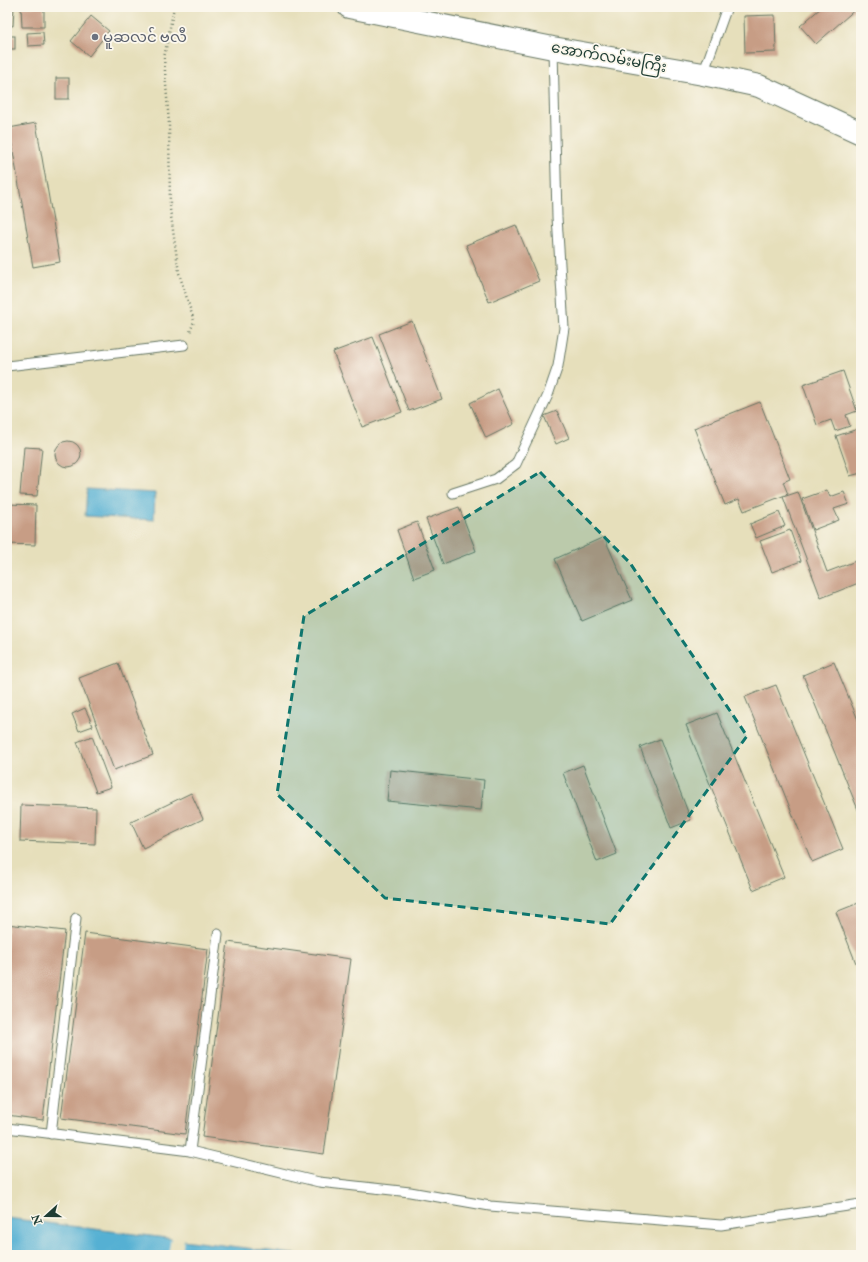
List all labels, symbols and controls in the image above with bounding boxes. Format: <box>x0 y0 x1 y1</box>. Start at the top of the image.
place label: မူဆလင် ဗလီ <box>103 27 187 49</box>
marker: မူဆလင် ဗလီ <box>90 32 100 42</box>
street label: အောက်လမ်းမကြီး <box>549 37 668 79</box>
north arrow <box>26 1196 66 1236</box>
text: N <box>29 1211 45 1227</box>

